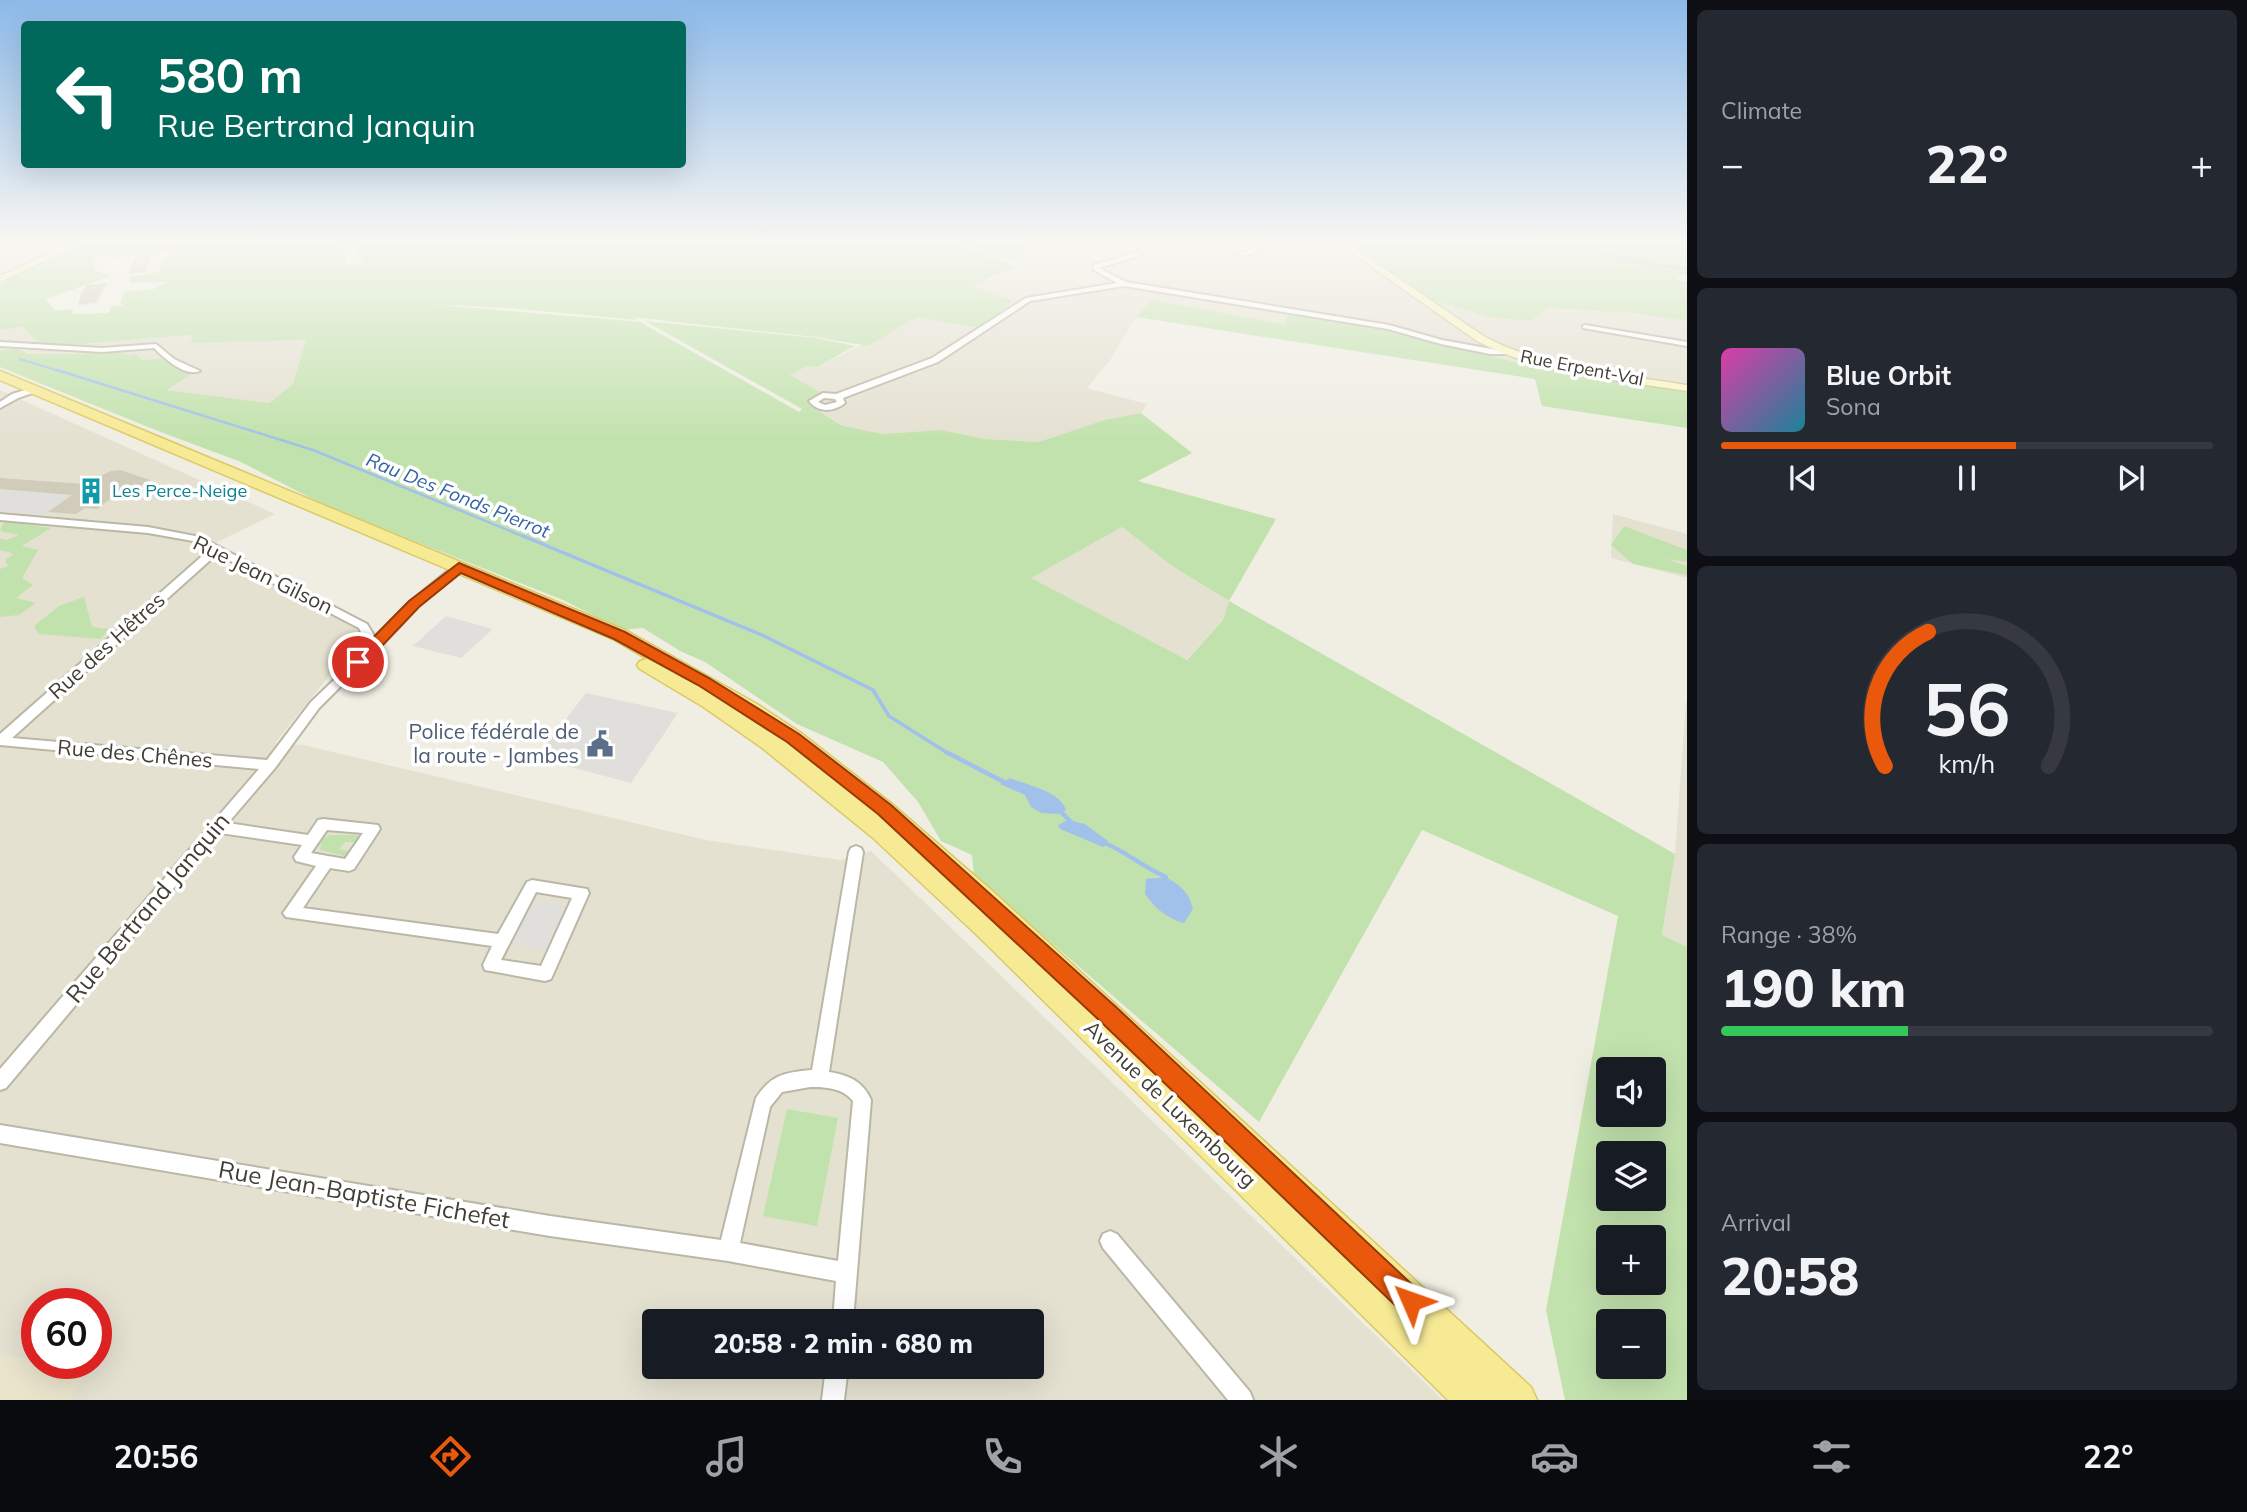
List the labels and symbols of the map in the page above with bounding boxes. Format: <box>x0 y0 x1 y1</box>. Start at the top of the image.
street label: Rue Erpent-Val <box>1518 344 1646 391</box>
water label: Rau Des Fonds Pierrot <box>363 447 554 543</box>
building icon: Les Perce-Neige <box>76 476 106 506</box>
place label: Les Perce-Neige <box>112 479 247 502</box>
street label: Rue Jean Gilson <box>189 529 338 619</box>
street label: Rue des Hêtres <box>43 586 170 704</box>
pin <box>328 632 388 692</box>
place label: Police fédérale de la route - Jambes <box>408 718 579 768</box>
public building icon: Police fédérale de la route - Jambes <box>585 729 615 759</box>
street label: Rue des Chênes <box>56 733 214 773</box>
street label: Rue Bertrand Janquin <box>59 806 236 1009</box>
street label: Avenue de Luxembourg <box>1079 1014 1262 1192</box>
street label: Rue Jean-Baptiste Fichefet <box>216 1154 512 1234</box>
position arrow <box>1374 1264 1448 1338</box>
speed limit sign: 60 <box>21 1288 112 1379</box>

